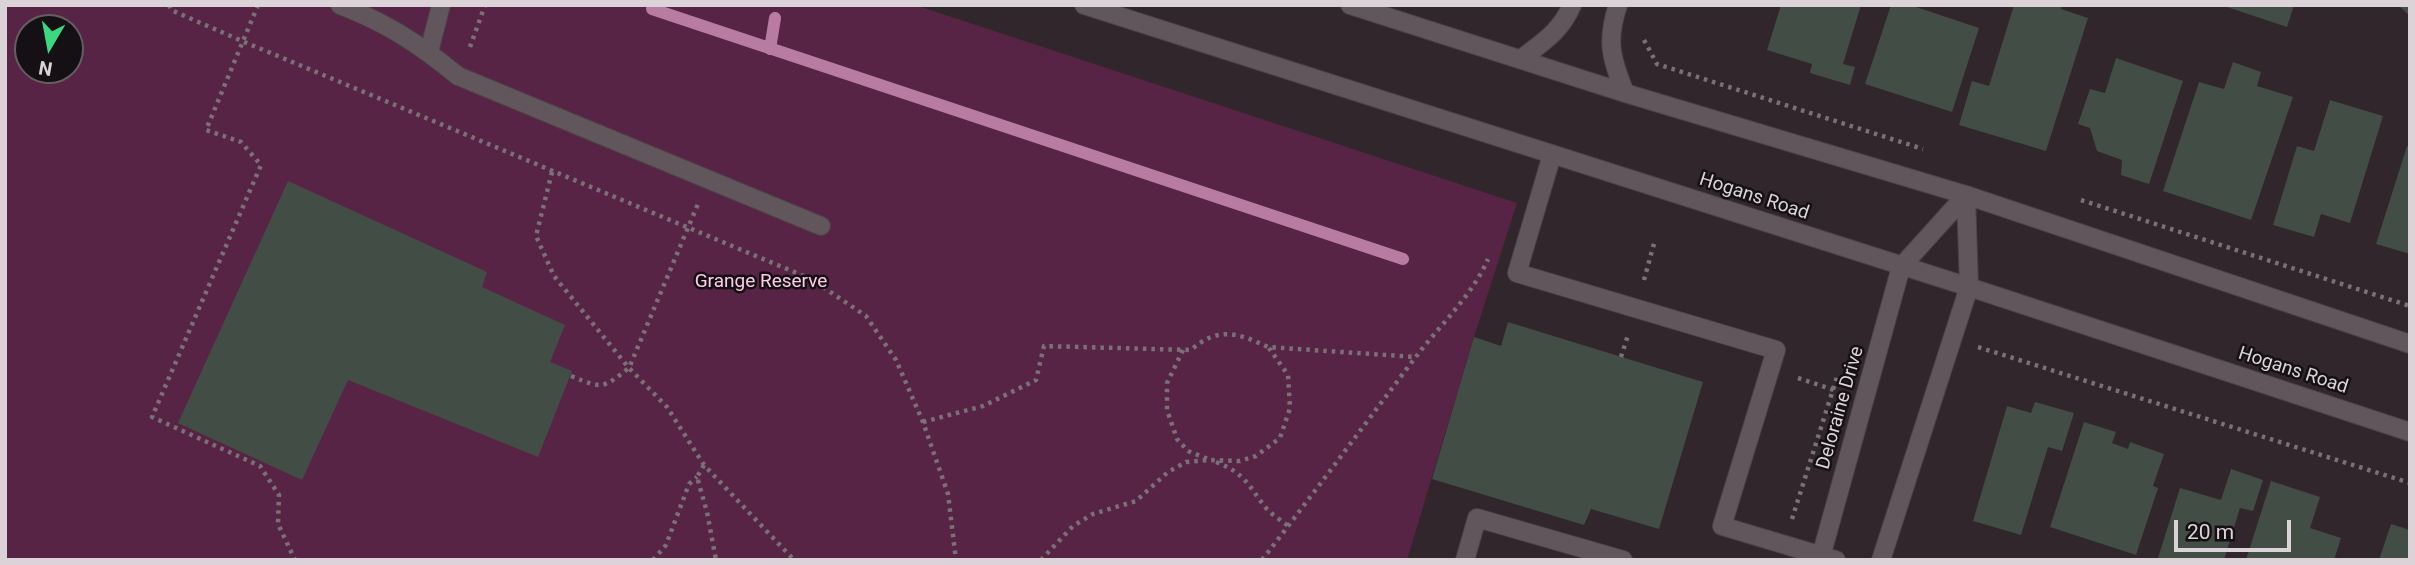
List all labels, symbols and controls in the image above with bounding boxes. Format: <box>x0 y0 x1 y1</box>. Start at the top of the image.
north arrow <box>14 14 84 84</box>
text: N <box>37 56 54 81</box>
street label: Hogans Road <box>1696 169 1812 225</box>
park label: Grange Reserve <box>695 271 827 293</box>
street label: Hogans Road <box>2235 343 2351 399</box>
street label: Deloraine Drive <box>1813 344 1869 472</box>
scale bar <box>2177 505 2294 550</box>
text: 20 m <box>2187 520 2234 544</box>

